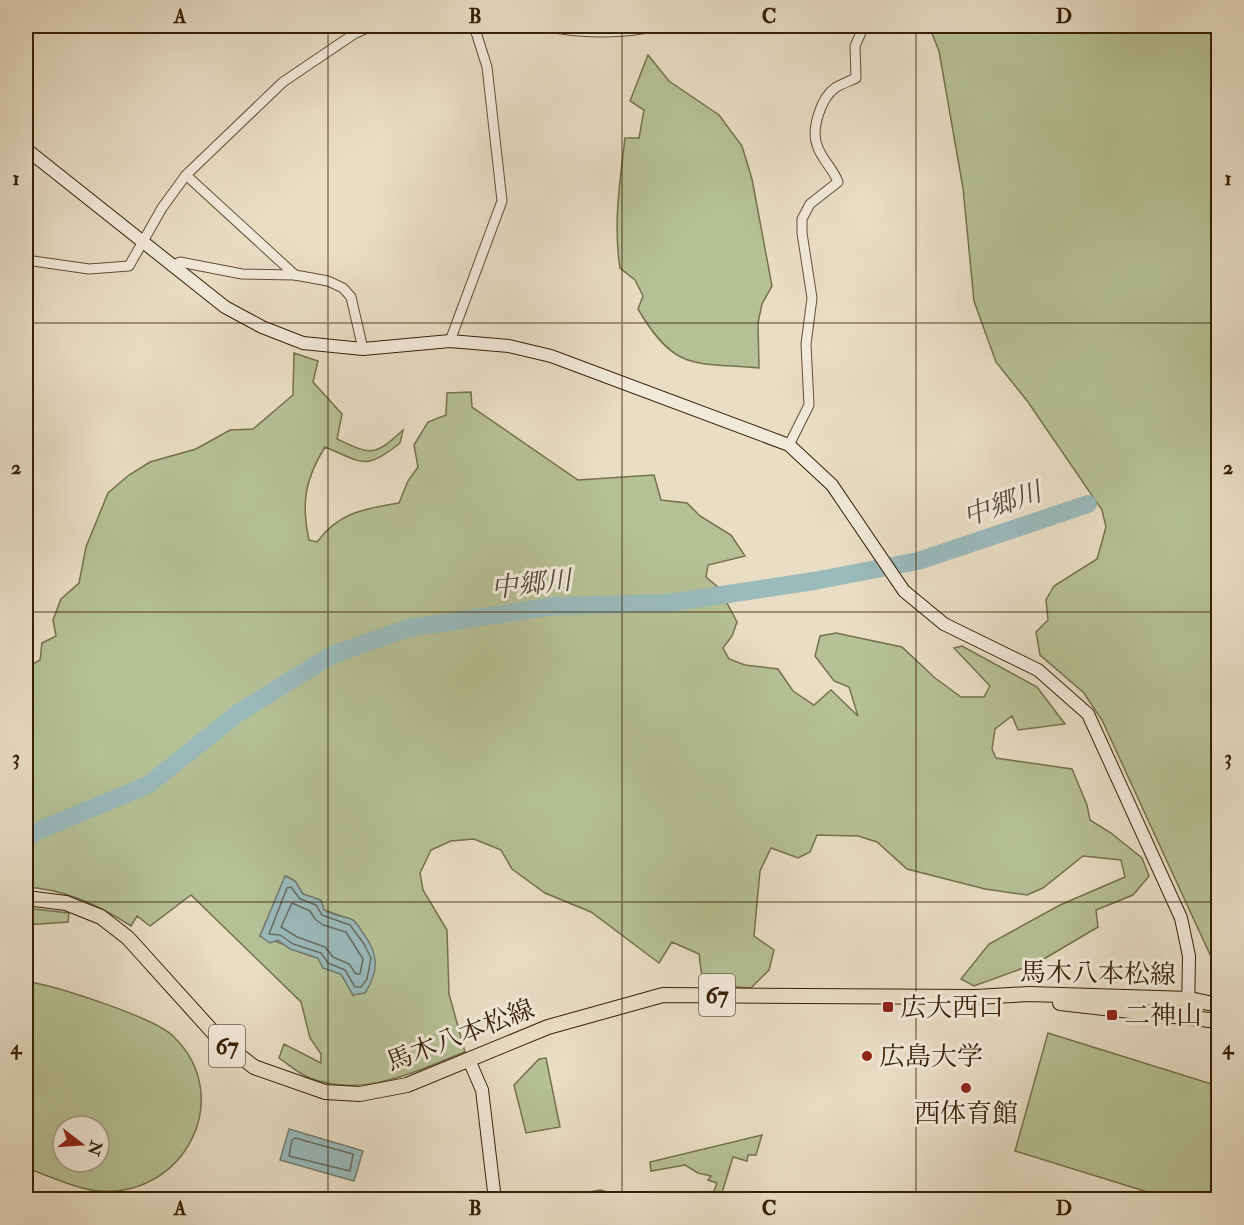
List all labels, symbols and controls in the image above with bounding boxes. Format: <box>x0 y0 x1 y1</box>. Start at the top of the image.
text: A <box>173 4 187 29</box>
text: B <box>468 4 482 29</box>
text: C <box>762 4 776 29</box>
text: D <box>1056 4 1072 29</box>
text: 1 <box>12 166 20 191</box>
text: 1 <box>1224 166 1232 191</box>
text: 2 <box>11 455 21 480</box>
text: 2 <box>1223 455 1233 480</box>
water label: 中郷川 <box>958 475 1049 533</box>
water label: 中郷川 <box>489 564 576 605</box>
text: 3 <box>12 745 20 770</box>
text: 3 <box>1224 745 1232 770</box>
street label: 馬木八本松線 <box>1020 957 1176 991</box>
road number: 67 <box>699 974 735 1016</box>
place label: 広大西口 <box>900 992 1004 1024</box>
street label: 馬木八本松線 <box>382 993 539 1079</box>
marker: 広大西口 <box>881 1000 895 1014</box>
place label: 二神山 <box>1124 1000 1202 1032</box>
marker: 二神山 <box>1105 1008 1119 1022</box>
road number: 67 <box>209 1025 245 1067</box>
text: 4 <box>10 1035 23 1060</box>
text: 4 <box>1222 1035 1235 1060</box>
place label: 広島大学 <box>879 1041 983 1073</box>
marker: 広島大学 <box>860 1049 874 1063</box>
marker: 西体育館 <box>959 1081 973 1095</box>
place label: 西体育館 <box>914 1098 1018 1130</box>
north arrow <box>51 1114 111 1174</box>
text: N <box>83 1137 106 1159</box>
text: A <box>173 1196 187 1221</box>
text: B <box>468 1196 482 1221</box>
text: C <box>762 1196 776 1221</box>
text: D <box>1056 1196 1072 1221</box>

